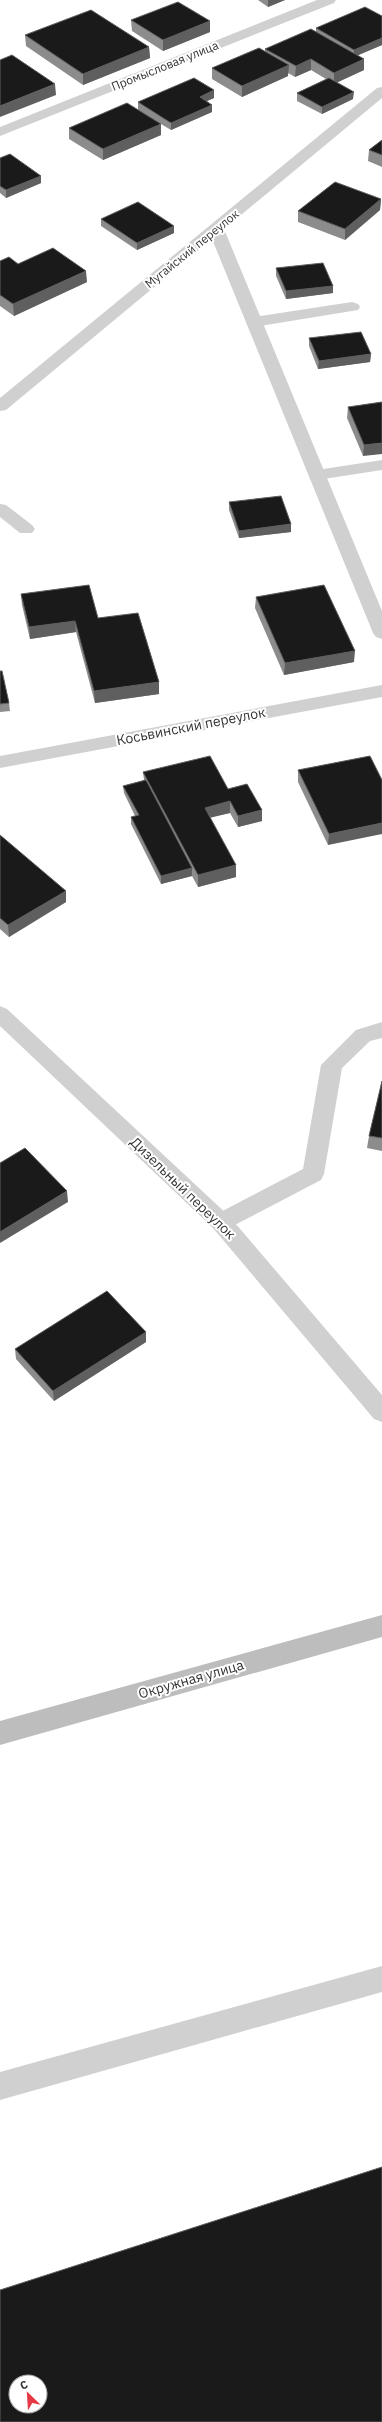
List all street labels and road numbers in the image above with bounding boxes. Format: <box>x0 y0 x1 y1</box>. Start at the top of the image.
street label: Промысловая улица <box>109 37 221 94</box>
street label: Мугайский переулок <box>142 206 242 291</box>
street label: Косьвинский переулок <box>115 703 267 749</box>
street label: Дизельный переулок <box>126 1133 240 1243</box>
street label: Окружная улица <box>136 1655 246 1703</box>

